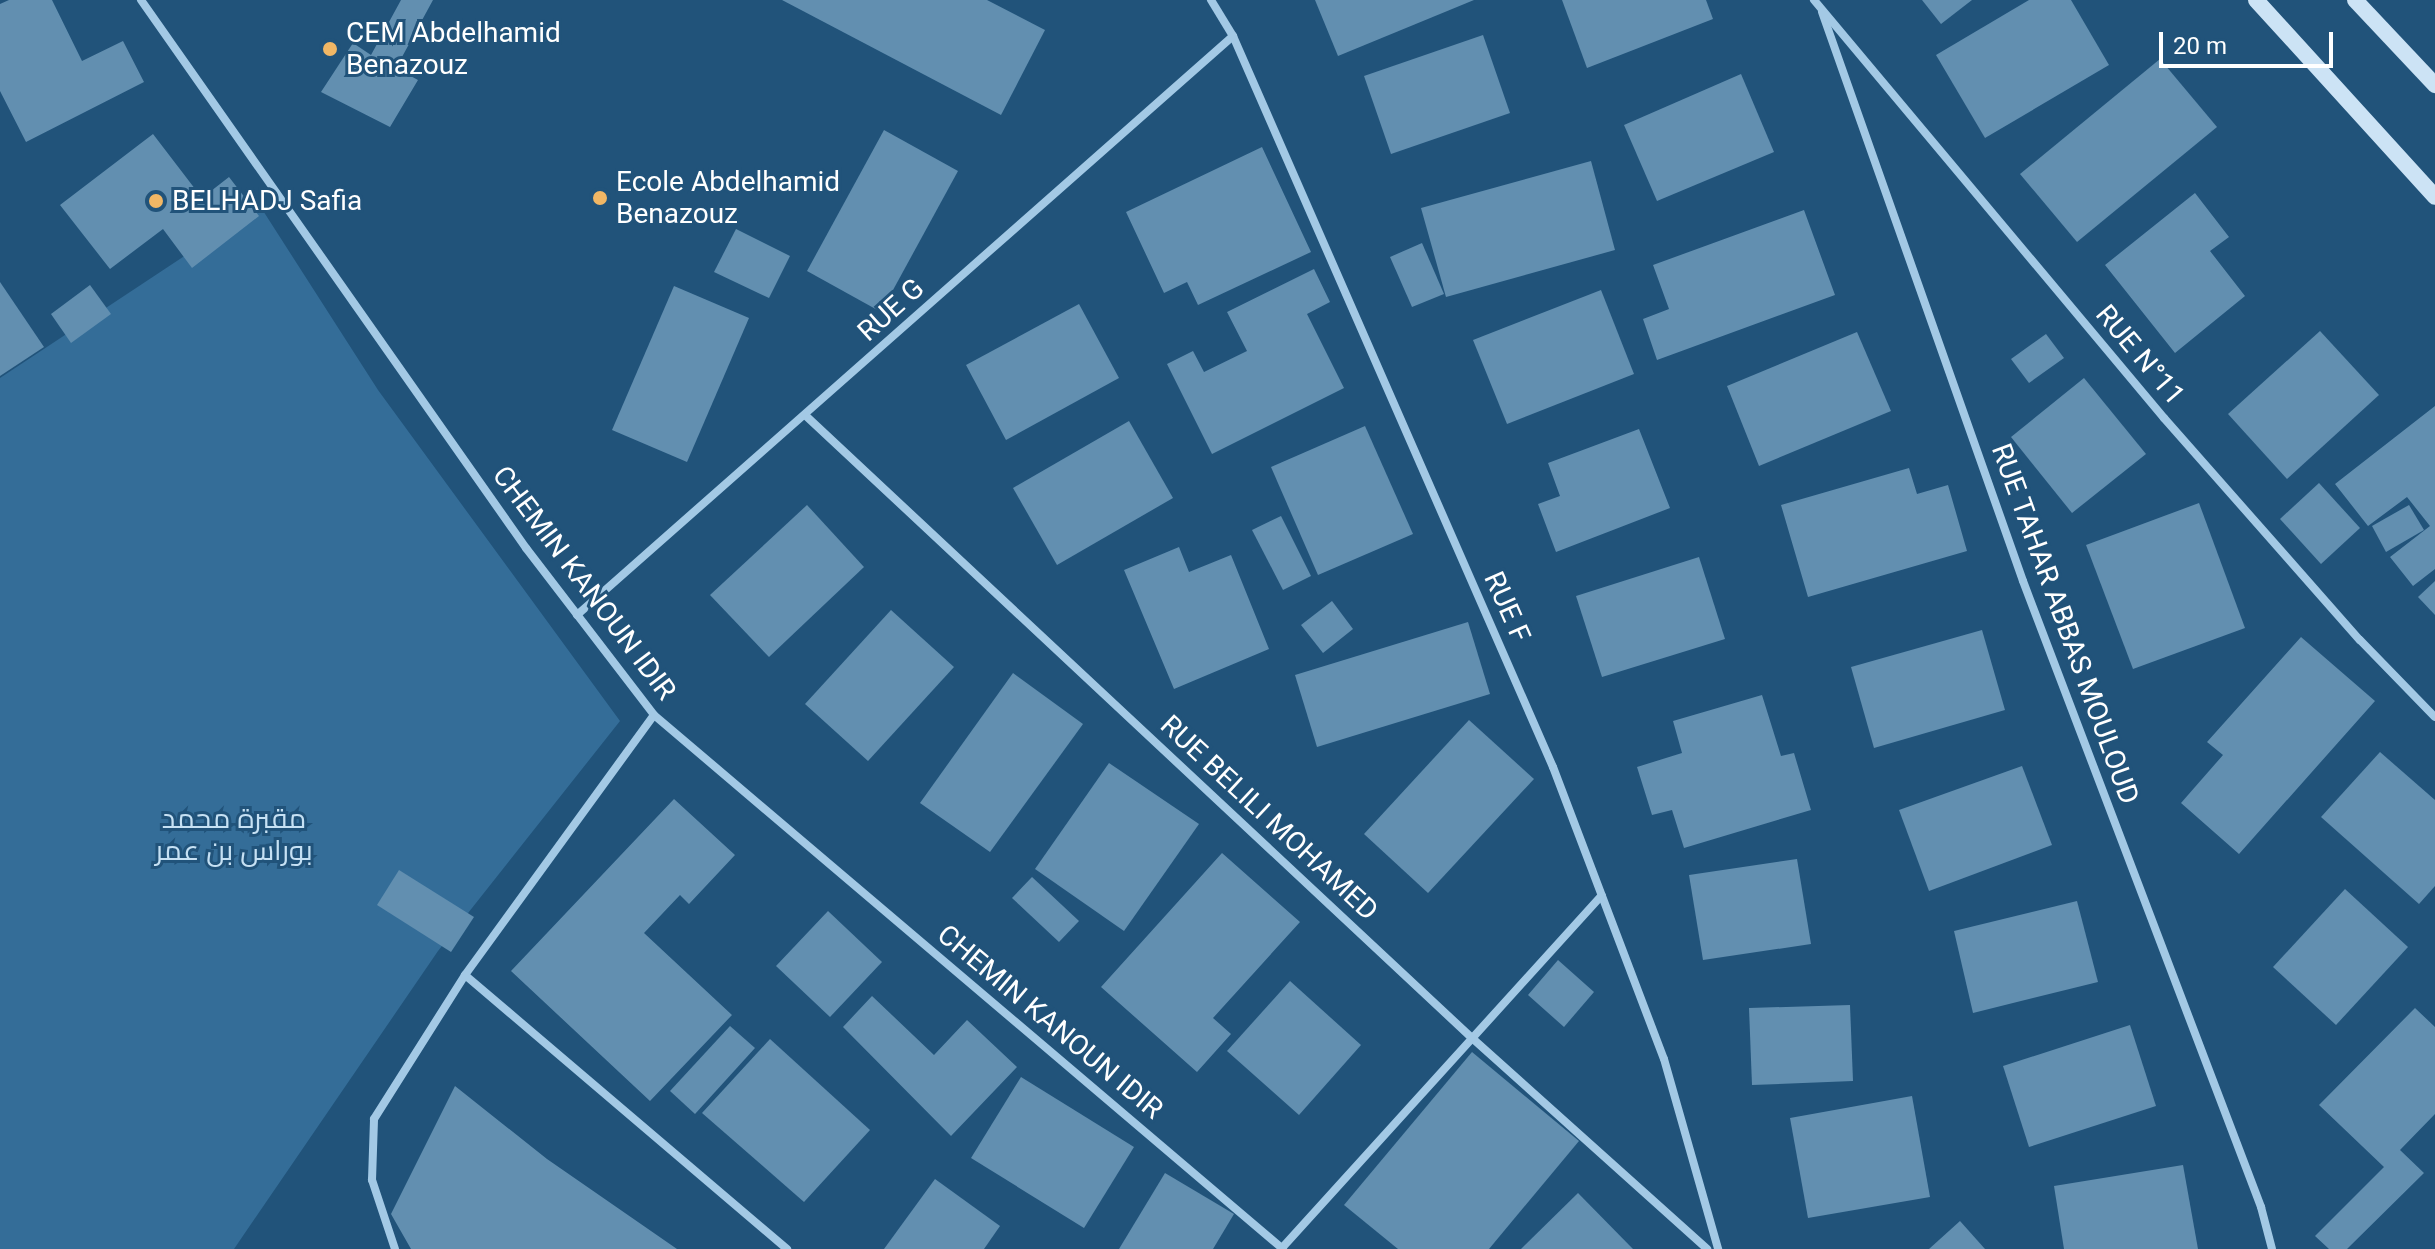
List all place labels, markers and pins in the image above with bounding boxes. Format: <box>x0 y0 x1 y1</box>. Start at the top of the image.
place label: CEM Abdelhamid Benazouz <box>346 16 561 82</box>
marker: CEM Abdelhamid Benazouz <box>321 40 339 58</box>
place label: Ecole Abdelhamid Benazouz <box>616 165 840 231</box>
place label: BELHADJ Safia <box>172 184 362 218</box>
marker: Ecole Abdelhamid Benazouz <box>591 189 609 207</box>
marker: BELHADJ Safia <box>147 192 165 210</box>

